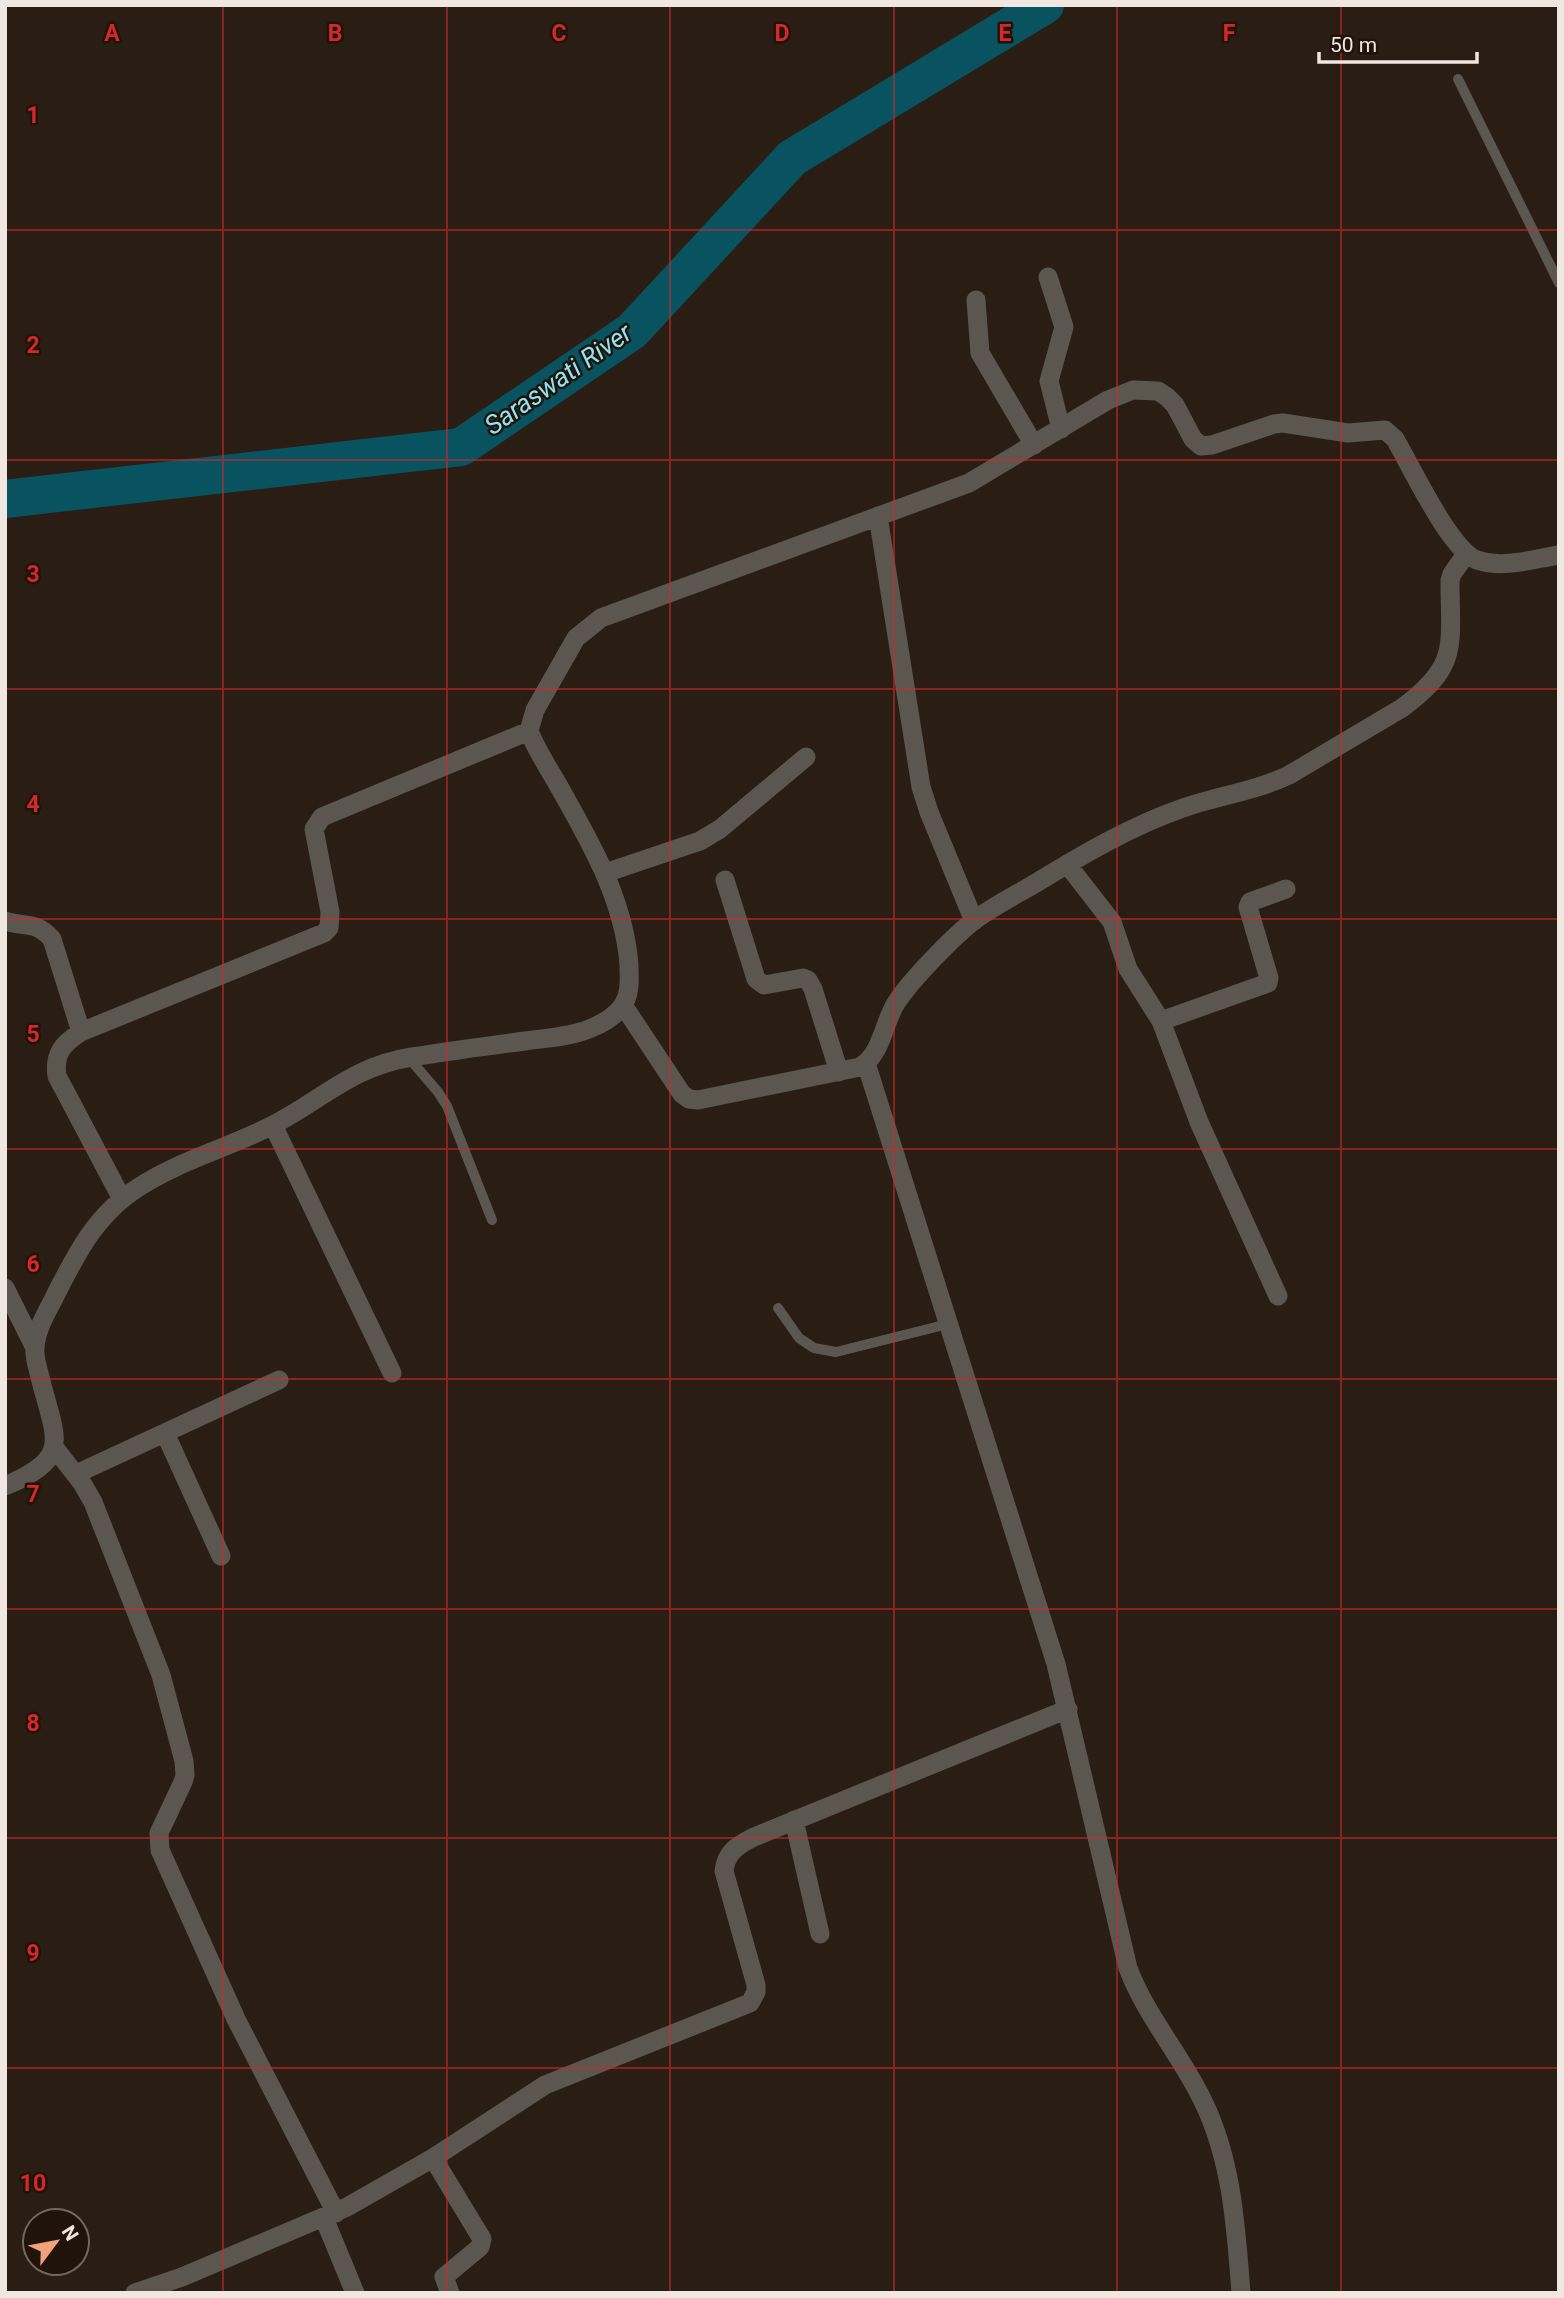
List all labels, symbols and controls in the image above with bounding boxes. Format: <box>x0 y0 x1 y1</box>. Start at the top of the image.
text: A <box>104 20 120 47</box>
text: B <box>328 20 342 47</box>
text: C <box>551 20 567 47</box>
text: D <box>775 20 789 47</box>
text: E <box>999 20 1012 47</box>
text: F <box>1223 20 1236 47</box>
scale bar <box>1319 21 1476 65</box>
text: 50 m <box>1330 33 1377 57</box>
text: 1 <box>26 102 40 129</box>
water label: Saraswati River <box>479 316 638 441</box>
text: 2 <box>26 332 40 359</box>
text: 3 <box>26 561 40 588</box>
text: 4 <box>26 791 40 818</box>
text: 5 <box>26 1021 40 1048</box>
text: 6 <box>26 1251 40 1278</box>
text: 7 <box>26 1481 40 1508</box>
text: 8 <box>26 1710 40 1737</box>
text: 9 <box>26 1940 40 1967</box>
text: 10 <box>20 2170 46 2197</box>
north arrow <box>21 2207 91 2277</box>
text: N <box>57 2221 83 2245</box>

